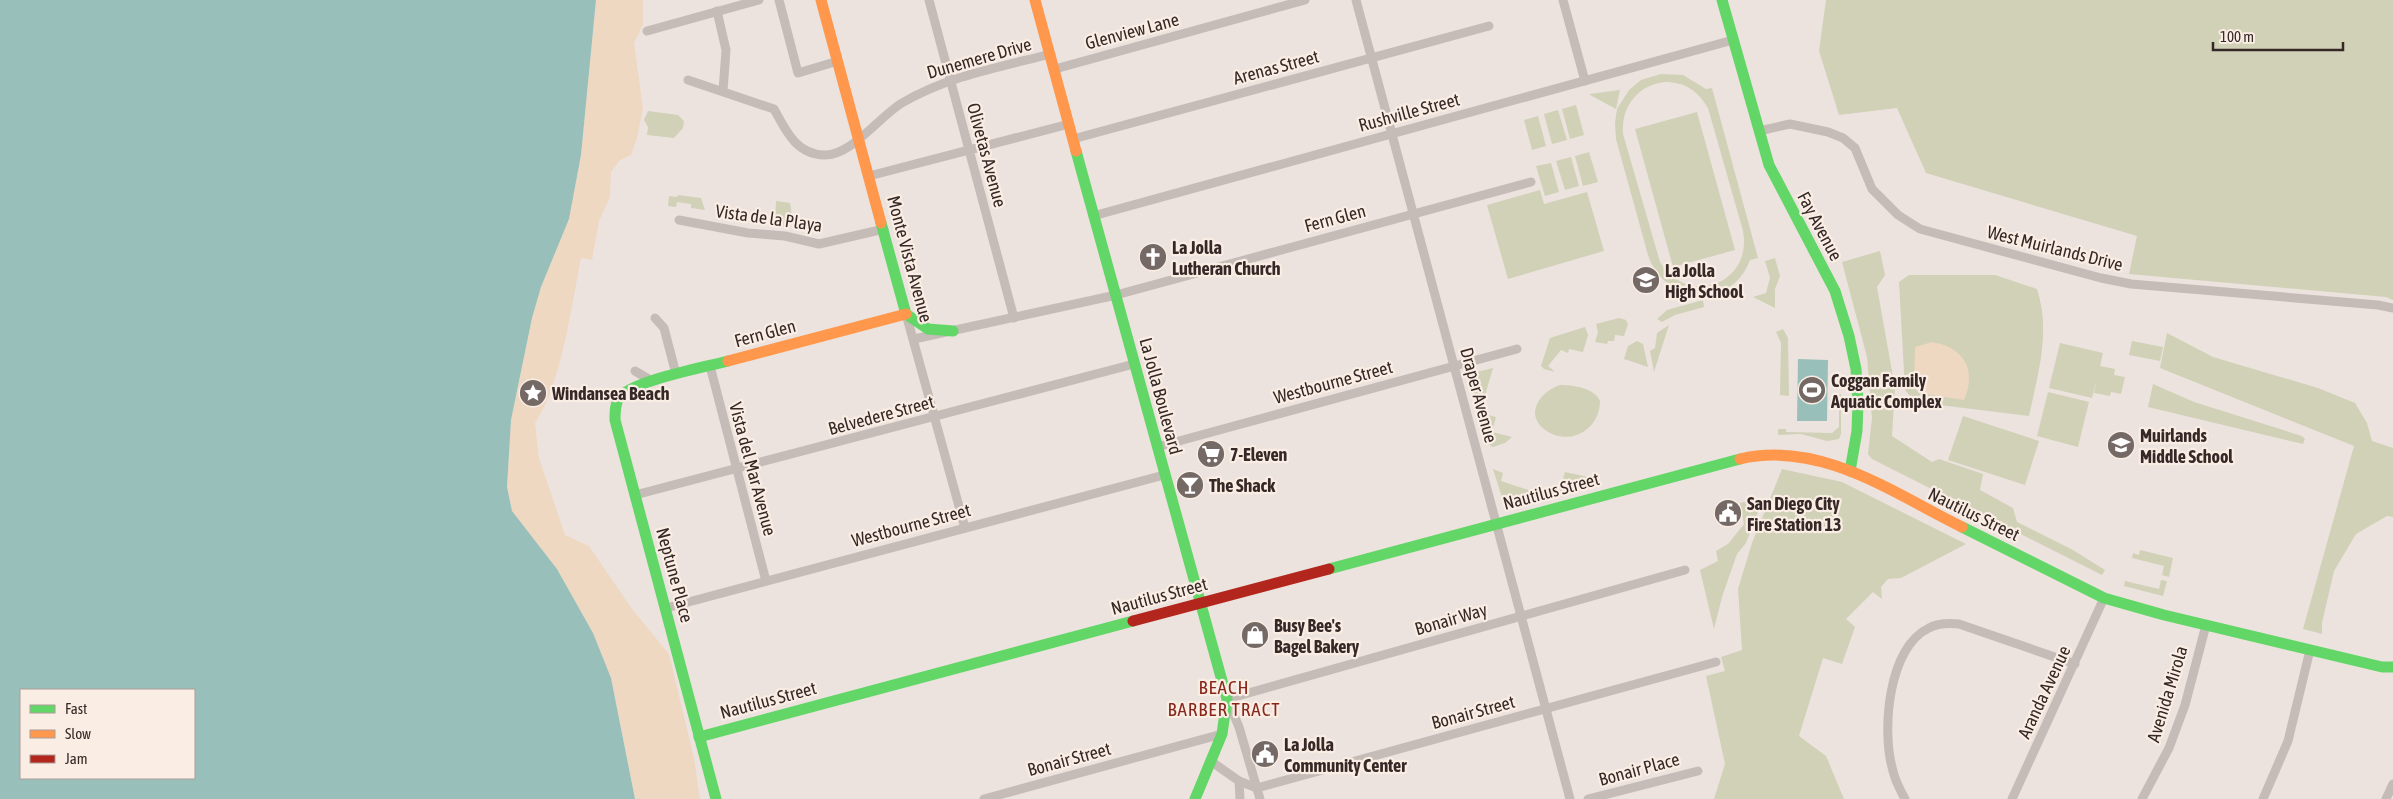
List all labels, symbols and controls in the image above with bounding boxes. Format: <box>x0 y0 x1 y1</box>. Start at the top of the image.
street label: Glenview Lane <box>1083 8 1181 54</box>
scale bar <box>2213 20 2343 52</box>
text: 100 m <box>2220 28 2254 45</box>
street label: Dunemere Drive <box>924 33 1034 83</box>
street label: Arenas Street <box>1231 46 1321 88</box>
street label: Rushville Street <box>1356 88 1462 136</box>
street label: Olivetas Avenue <box>963 101 1011 209</box>
street label: Fay Avenue <box>1793 188 1847 264</box>
street label: Monte Vista Avenue <box>883 193 937 325</box>
street label: Vista de la Playa <box>714 200 824 236</box>
street label: Fern Glen <box>1302 200 1368 236</box>
street label: West Muirlands Drive <box>1985 221 2125 275</box>
place label: La Jolla Lutheran Church <box>1172 237 1281 279</box>
church icon: La Jolla Lutheran Church <box>1138 242 1168 272</box>
place label: La Jolla High School <box>1665 260 1743 302</box>
school or university icon: La Jolla High School <box>1631 265 1661 295</box>
street label: Fern Glen <box>732 315 798 351</box>
street label: La Jolla Boulevard <box>1135 335 1187 457</box>
street label: Draper Avenue <box>1456 345 1502 445</box>
street label: Westbourne Street <box>1271 356 1395 408</box>
place label: Coggan Family Aquatic Complex <box>1830 370 1942 412</box>
sports icon: Coggan Family Aquatic Complex <box>1797 375 1827 405</box>
place icon: Windansea Beach <box>518 378 548 408</box>
place label: Windansea Beach <box>551 383 670 404</box>
street label: Belvedere Street <box>826 391 936 439</box>
street label: Vista del Mar Avenue <box>725 400 781 538</box>
place label: Muirlands Middle School <box>2140 425 2233 467</box>
school or university icon: Muirlands Middle School <box>2106 430 2136 460</box>
supermarket icon: 7-Eleven <box>1196 439 1226 469</box>
place label: 7-Eleven <box>1230 444 1288 465</box>
street label: Nautilus Street <box>1501 468 1601 514</box>
bar icon: The Shack <box>1175 470 1205 500</box>
place label: The Shack <box>1209 475 1276 496</box>
street label: Nautilus Street <box>1925 483 2023 545</box>
place label: San Diego City Fire Station 13 <box>1747 493 1841 535</box>
public building icon: San Diego City Fire Station 13 <box>1713 498 1743 528</box>
street label: Westbourne Street <box>849 499 973 551</box>
street label: Neptune Place <box>652 525 698 625</box>
street label: Nautilus Street <box>1109 573 1209 619</box>
street label: Bonair Way <box>1412 599 1490 639</box>
place label: Busy Bee's Bagel Bakery <box>1274 615 1360 657</box>
shop icon: Busy Bee's Bagel Bakery <box>1240 620 1270 650</box>
street label: Aranda Avenue <box>2013 642 2075 742</box>
street label: Avenida Mirola <box>2142 643 2192 745</box>
district label: BEACH BARBER TRACT <box>1167 676 1281 720</box>
street label: Nautilus Street <box>718 677 818 723</box>
legend <box>20 689 195 779</box>
street label: Bonair Street <box>1429 691 1517 733</box>
text: Fast <box>65 700 87 717</box>
text: Slow <box>65 725 91 742</box>
place label: La Jolla Community Center <box>1284 734 1407 776</box>
street label: Bonair Street <box>1025 738 1113 780</box>
public building icon: La Jolla Community Center <box>1250 739 1280 769</box>
street label: Bonair Place <box>1596 748 1682 790</box>
text: Jam <box>65 750 88 767</box>

